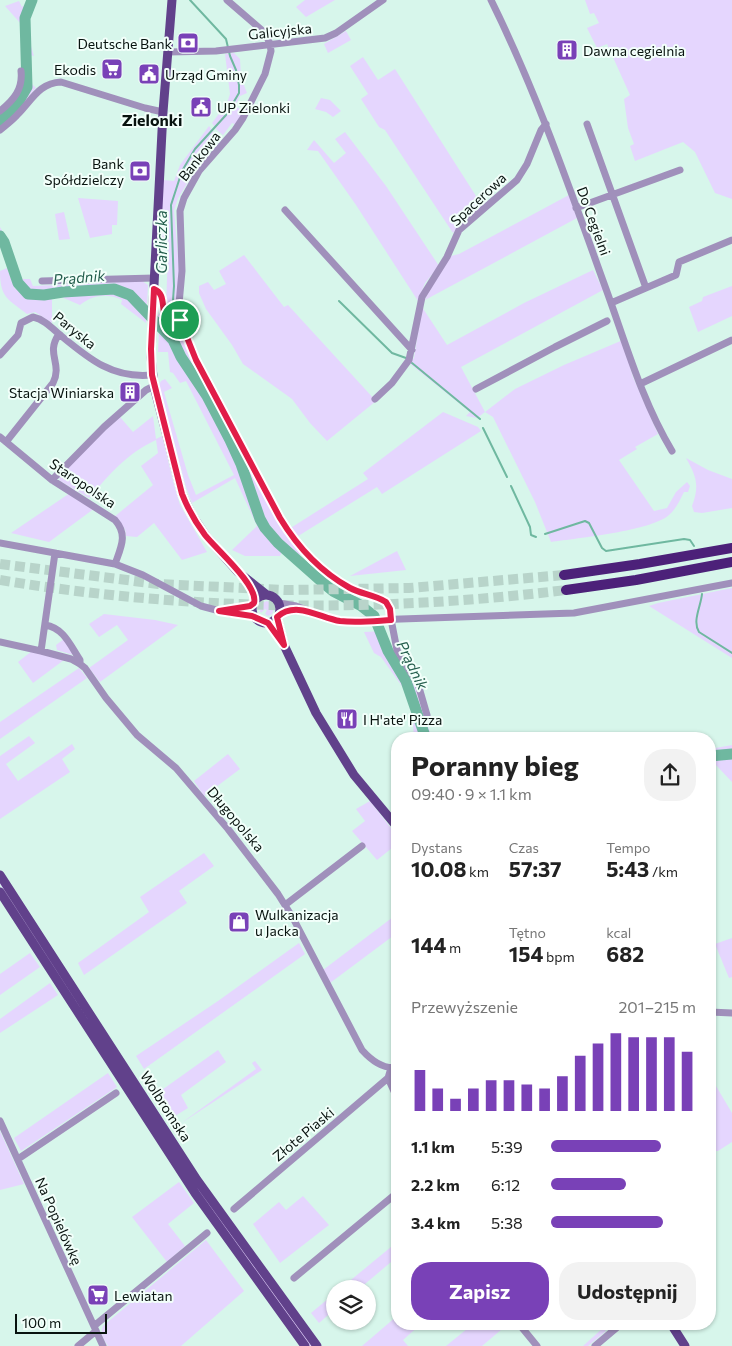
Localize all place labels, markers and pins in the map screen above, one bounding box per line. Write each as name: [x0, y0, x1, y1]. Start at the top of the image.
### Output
bank icon: Deutsche Bank: [176, 31, 200, 55]
place label: Deutsche Bank: [77, 35, 172, 52]
building icon: Dawna cegielnia: [555, 38, 579, 62]
place label: Dawna cegielnia: [583, 42, 685, 59]
supermarket icon: Ekodis: [100, 57, 124, 81]
place label: Ekodis: [54, 61, 96, 78]
public building icon: Urząd Gminy: [137, 62, 161, 86]
place label: Urząd Gminy: [165, 66, 247, 83]
public building icon: UP Zielonki: [189, 95, 213, 119]
place label: UP Zielonki: [217, 99, 290, 116]
place label: Bank Spółdzielczy: [44, 155, 124, 188]
bank icon: Bank Spółdzielczy: [128, 159, 152, 183]
pin: [159, 299, 201, 341]
building icon: Stacja Winiarska: [118, 380, 142, 404]
place label: Stacja Winiarska: [9, 384, 114, 401]
restaurant icon: I H'ate' Pizza: [335, 707, 359, 731]
place label: I H'ate' Pizza: [363, 711, 442, 728]
place label: Wulkanizacja u Jacka: [255, 906, 339, 939]
shop icon: Wulkanizacja u Jacka: [227, 910, 251, 934]
supermarket icon: Lewiatan: [86, 1283, 110, 1307]
place label: Lewiatan: [114, 1287, 172, 1304]

